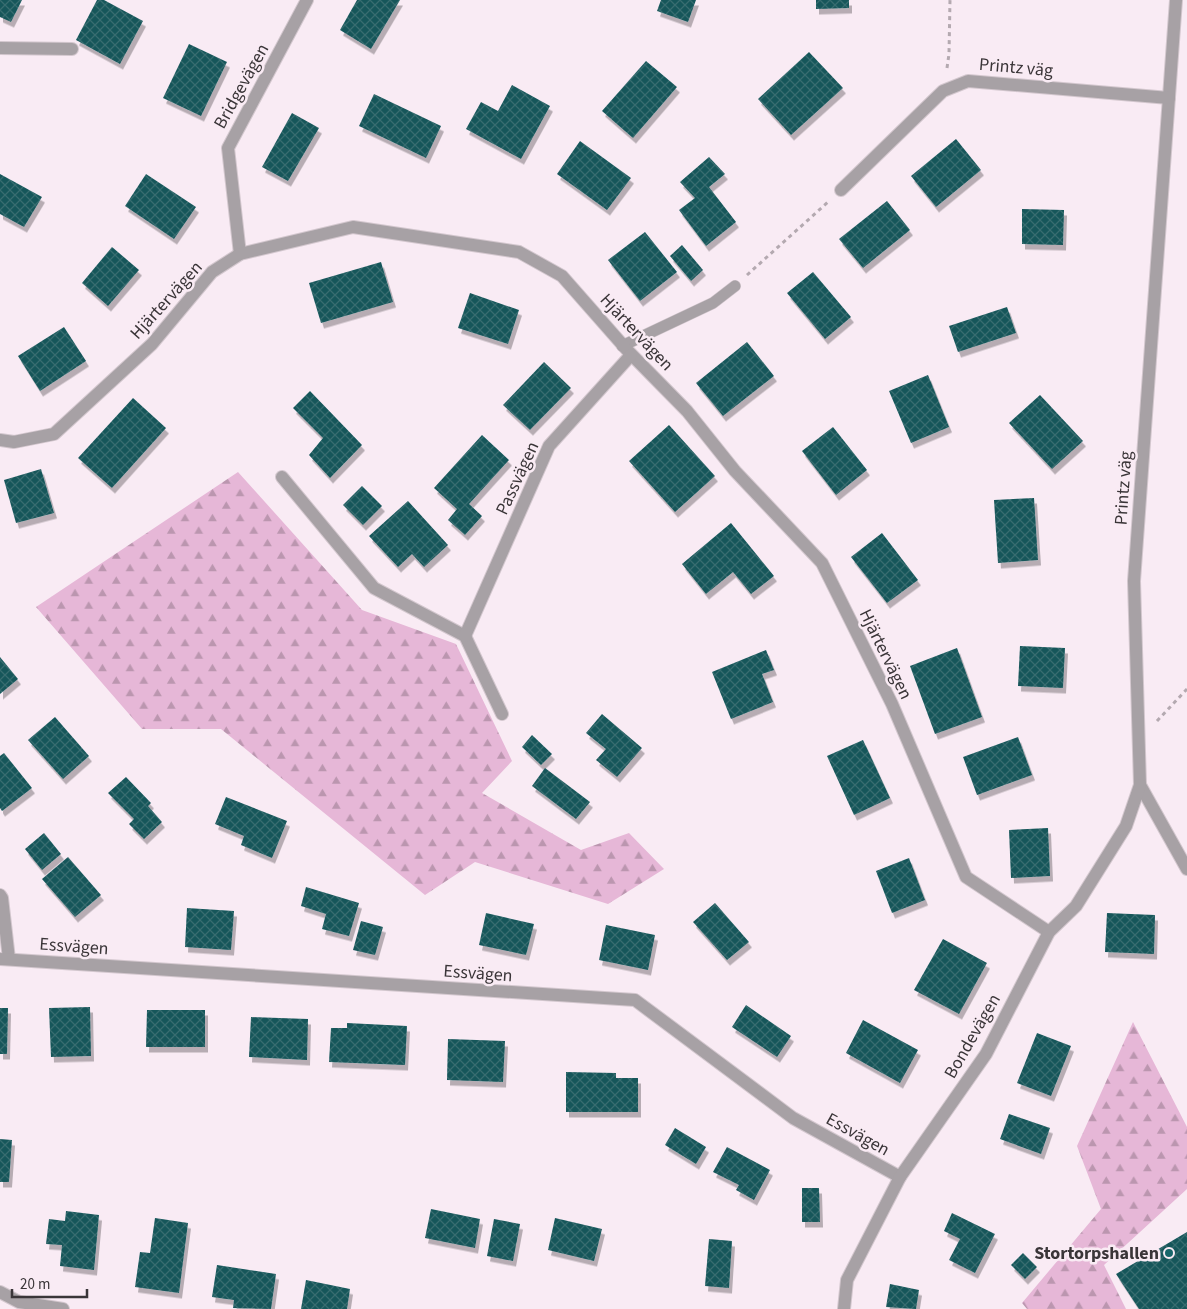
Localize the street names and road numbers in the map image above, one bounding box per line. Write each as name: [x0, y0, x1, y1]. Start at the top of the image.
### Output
street label: Bridgevägen: [208, 39, 275, 133]
street label: Printz väg: [978, 52, 1054, 83]
street label: Hjärtervägen: [124, 256, 208, 345]
street label: Hjärtervägen: [594, 288, 679, 377]
street label: Passvägen: [490, 437, 545, 519]
street label: Printz väg: [1108, 450, 1139, 526]
street label: Hjärtervägen: [853, 605, 918, 704]
street label: Essvägen: [39, 932, 109, 961]
street label: Essvägen: [443, 959, 513, 988]
street label: Bondevägen: [938, 989, 1007, 1083]
street label: Essvägen: [821, 1107, 894, 1162]

